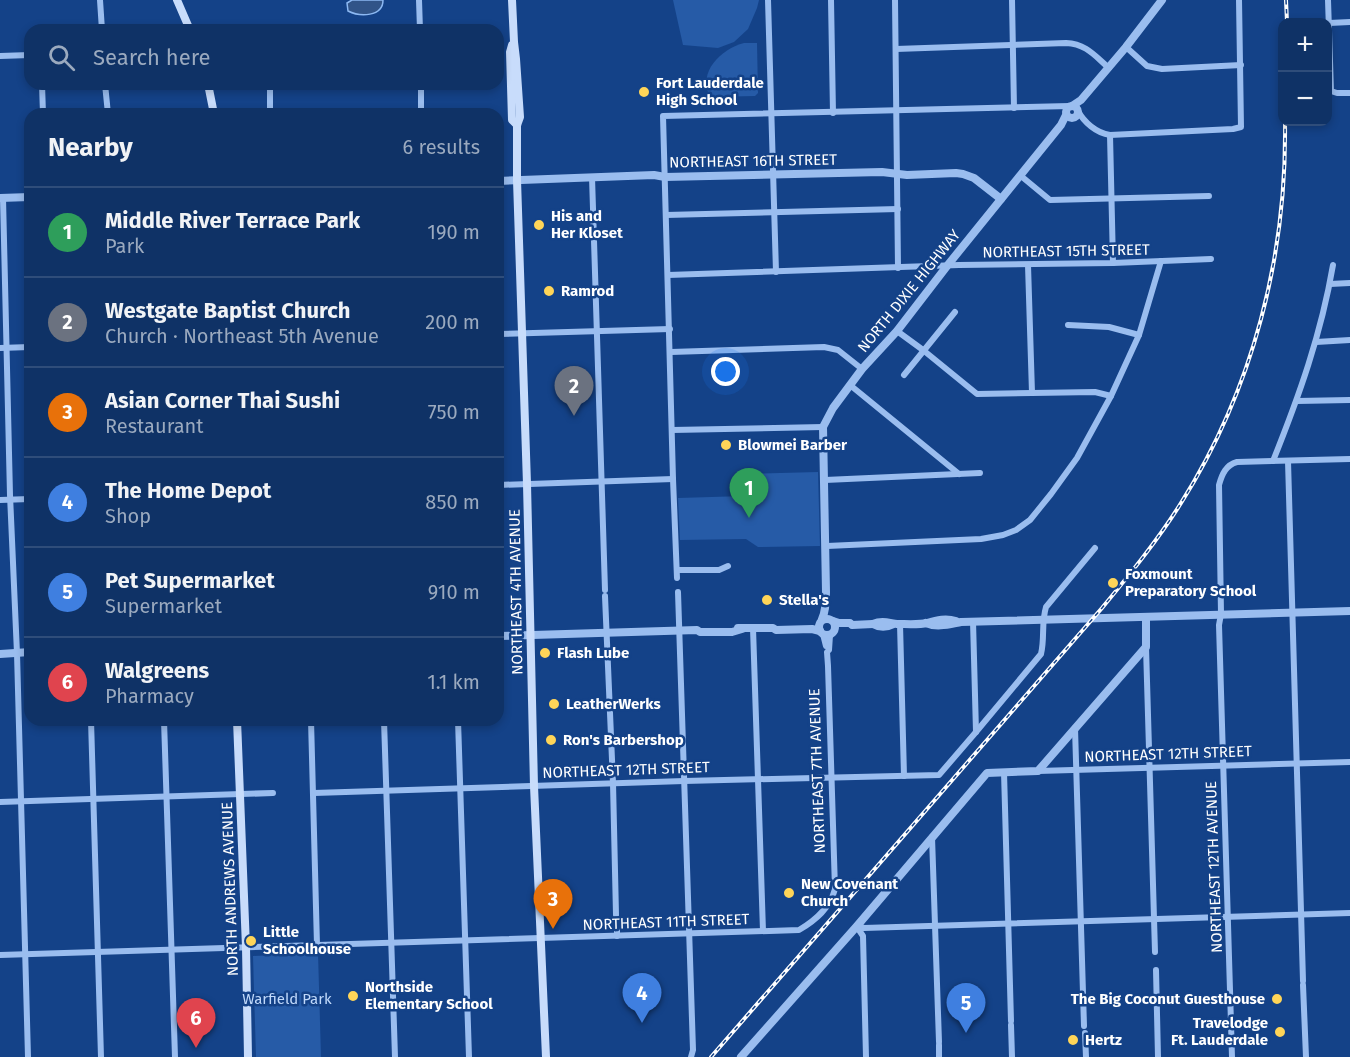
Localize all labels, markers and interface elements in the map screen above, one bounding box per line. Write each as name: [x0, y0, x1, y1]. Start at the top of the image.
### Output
map controls: [1278, 18, 1332, 126]
button: +: [1278, 18, 1332, 72]
search box: [24, 24, 504, 90]
icon: search: [45, 41, 78, 74]
text: Search here: [93, 44, 211, 71]
button: −: [1278, 72, 1332, 126]
place label: Fort Lauderdale High School: [656, 74, 764, 109]
marker: Fort Lauderdale High School: [637, 85, 651, 99]
text: Nearby: [48, 132, 133, 163]
text: 6 results: [403, 135, 480, 159]
street label: NORTHEAST 16TH STREET: [669, 151, 837, 171]
text: Middle River Terrace Park: [105, 207, 360, 234]
place label: His and Her Kloset: [551, 207, 623, 242]
marker: His and Her Kloset: [532, 218, 546, 232]
text: 1: [63, 220, 72, 244]
text: 190 m: [427, 220, 480, 244]
street label: NORTH DIXIE HIGHWAY: [854, 225, 965, 356]
text: Park: [105, 234, 144, 258]
street label: NORTHEAST 15TH STREET: [982, 241, 1150, 261]
place label: Ramrod: [561, 282, 614, 300]
marker: Ramrod: [542, 284, 556, 298]
text: Westgate Baptist Church: [105, 297, 350, 324]
text: 2: [62, 310, 73, 334]
text: 200 m: [425, 310, 480, 334]
text: Church · Northeast 5th Avenue: [105, 324, 379, 348]
your location: [711, 357, 740, 386]
pin: 2: [554, 366, 594, 416]
text: Asian Corner Thai Sushi: [105, 387, 340, 414]
text: 3: [62, 400, 73, 424]
text: 750 m: [428, 400, 480, 424]
text: Restaurant: [105, 414, 203, 438]
place label: Blowmei Barber: [738, 436, 848, 454]
marker: Blowmei Barber: [719, 438, 733, 452]
pin: 1: [730, 468, 768, 518]
text: The Home Depot: [105, 477, 271, 504]
text: 4: [62, 490, 73, 514]
text: 850 m: [425, 490, 480, 514]
text: Shop: [105, 504, 151, 528]
street label: NORTHEAST 4TH AVENUE: [506, 509, 526, 675]
place label: Foxmount Preparatory School: [1125, 565, 1257, 600]
text: Pet Supermarket: [105, 567, 275, 594]
marker: Foxmount Preparatory School: [1106, 576, 1120, 590]
text: 5: [62, 580, 73, 604]
text: 910 m: [428, 580, 480, 604]
place label: Stella's: [779, 591, 829, 609]
marker: Stella's: [760, 593, 774, 607]
text: Supermarket: [105, 594, 222, 618]
place label: Flash Lube: [557, 644, 629, 662]
marker: Flash Lube: [538, 646, 552, 660]
text: Walgreens: [105, 657, 209, 684]
text: 6: [62, 670, 73, 694]
text: 1.1 km: [427, 670, 480, 694]
text: Pharmacy: [105, 684, 194, 708]
street label: NORTHEAST 7TH AVENUE: [805, 688, 829, 854]
place label: LeatherWerks: [566, 695, 661, 713]
marker: LeatherWerks: [547, 697, 561, 711]
place label: Ron's Barbershop: [563, 731, 684, 749]
marker: Ron's Barbershop: [544, 733, 558, 747]
street label: NORTHEAST 12TH STREET: [1084, 742, 1252, 766]
street label: NORTHEAST 12TH STREET: [542, 758, 710, 782]
street label: NORTHEAST 12TH AVENUE: [1202, 781, 1226, 953]
street label: NORTH ANDREWS AVENUE: [218, 802, 242, 976]
place label: New Covenant Church: [801, 875, 898, 910]
pin: 3: [534, 880, 572, 929]
marker: New Covenant Church: [782, 886, 796, 900]
street label: NORTHEAST 11TH STREET: [582, 910, 750, 934]
place label: Little Schoolhouse: [263, 923, 351, 958]
marker: Little Schoolhouse: [244, 934, 258, 948]
pin: 4: [622, 974, 662, 1023]
place label: Northside Elementary School: [365, 978, 493, 1013]
pin: 5: [946, 984, 986, 1033]
marker: Northside Elementary School: [346, 989, 360, 1003]
park label: Warfield Park: [242, 990, 332, 1008]
place label: The Big Coconut Guesthouse: [1071, 990, 1265, 1008]
marker: The Big Coconut Guesthouse: [1270, 992, 1284, 1006]
pin: 6: [176, 998, 216, 1048]
place label: Travelodge Ft. Lauderdale: [1171, 1014, 1268, 1049]
marker: Travelodge Ft. Lauderdale: [1273, 1025, 1287, 1039]
place label: Hertz: [1085, 1031, 1122, 1049]
marker: Hertz: [1066, 1033, 1080, 1047]

